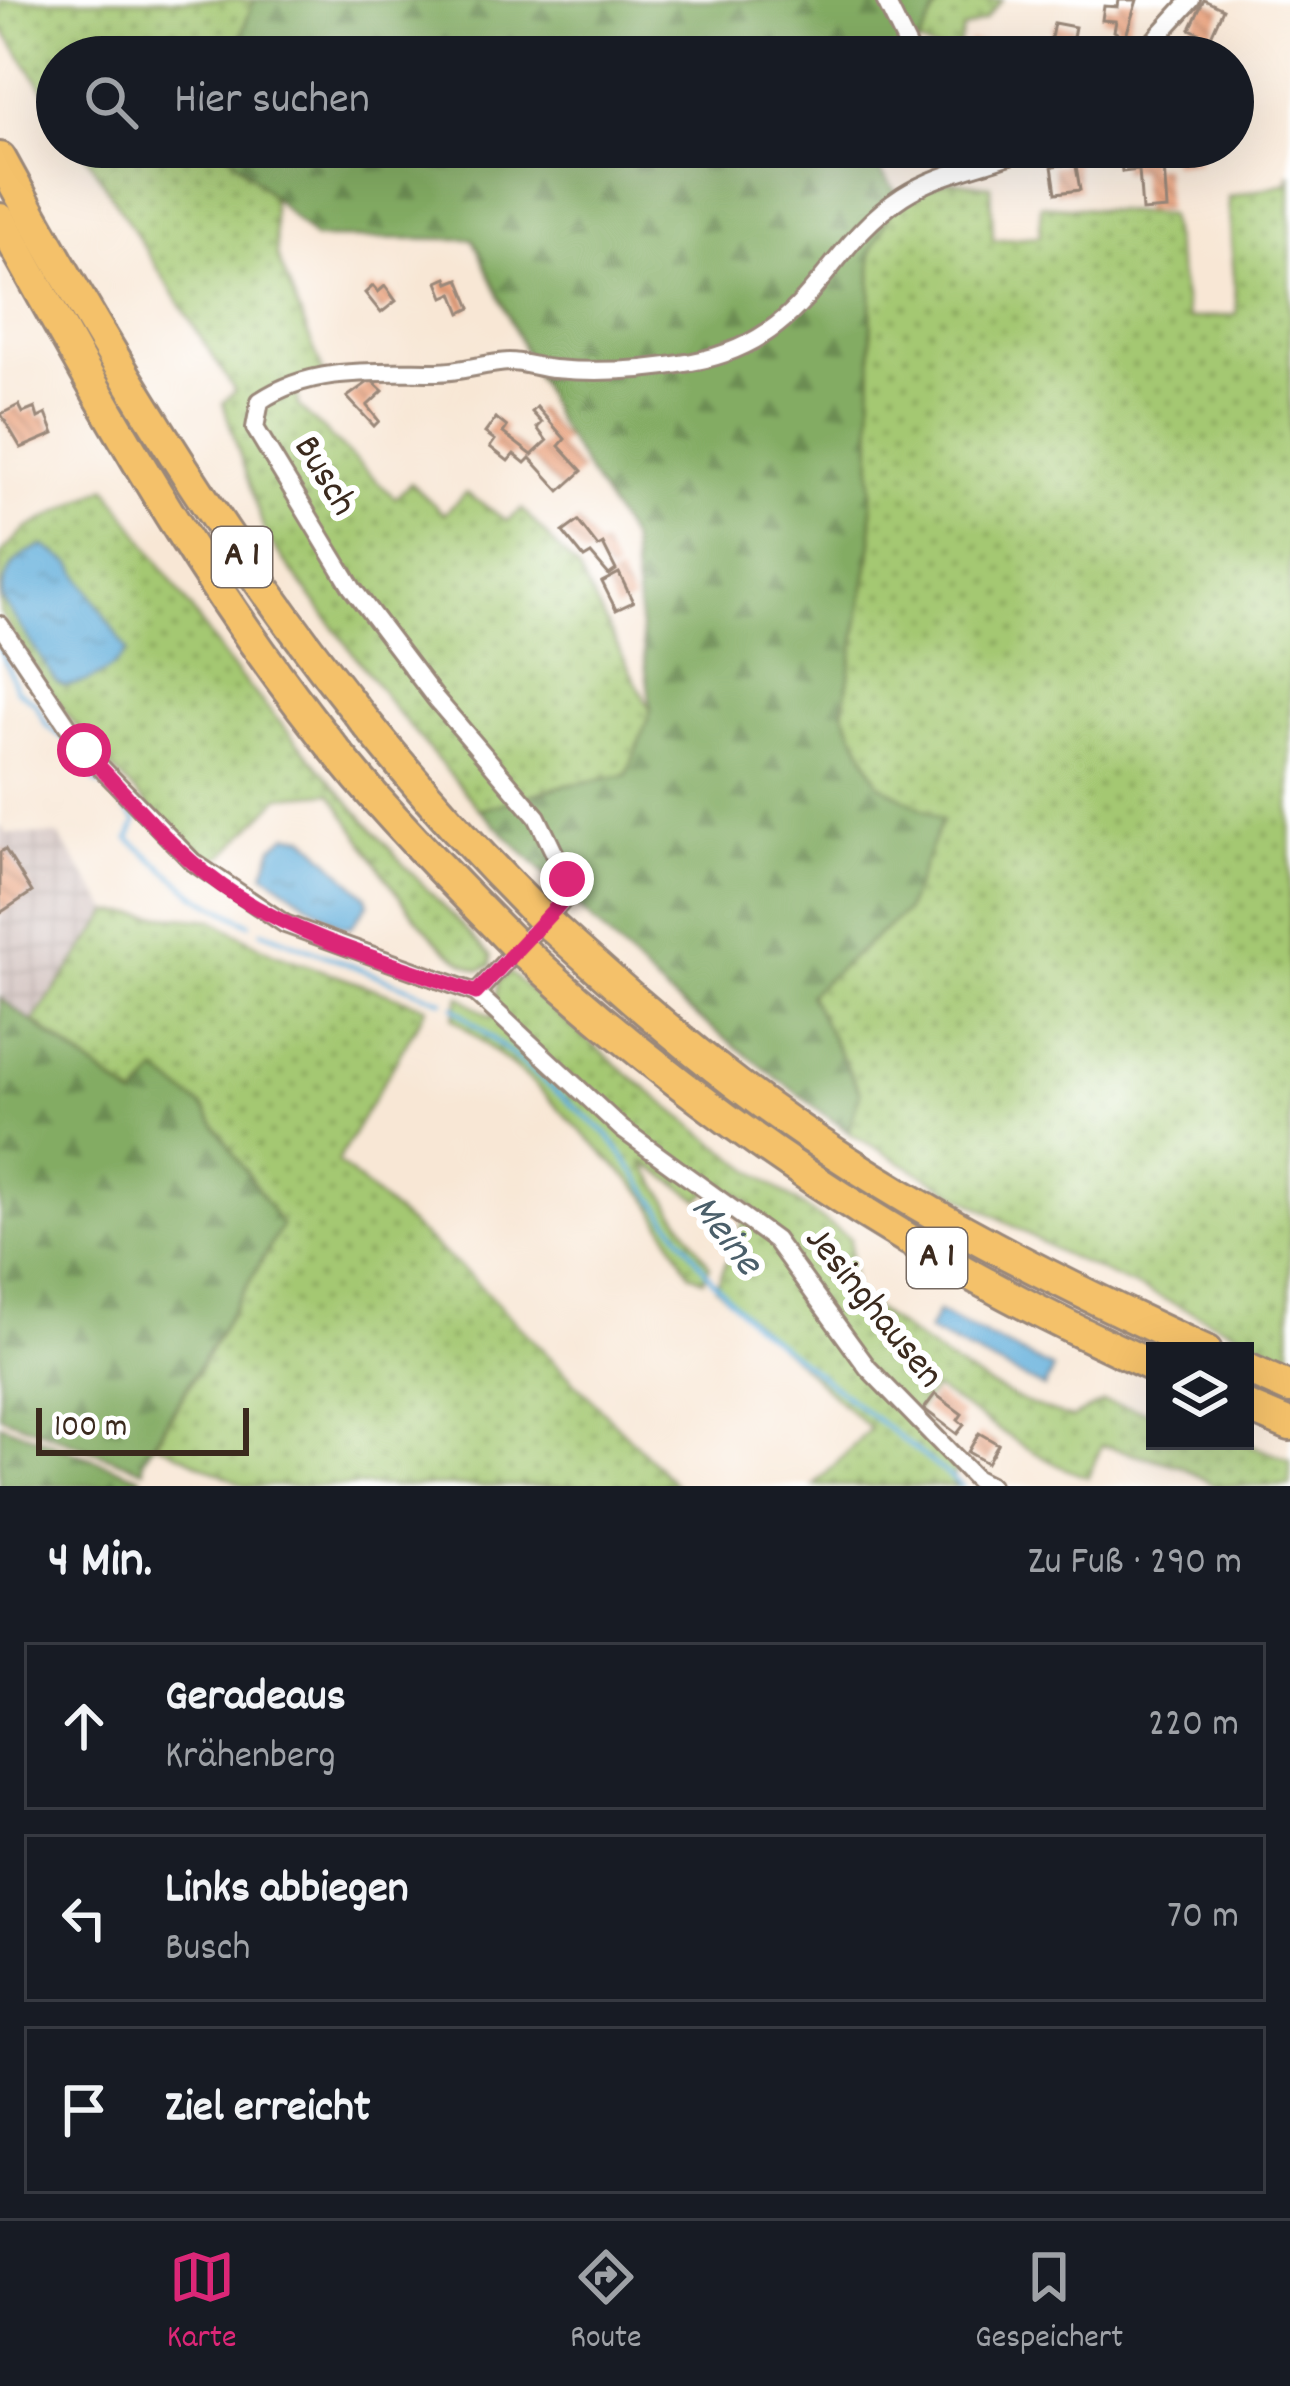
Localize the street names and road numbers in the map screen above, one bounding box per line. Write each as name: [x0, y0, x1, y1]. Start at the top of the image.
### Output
street label: Busch: [277, 426, 369, 528]
road number: A 1: [212, 527, 272, 587]
street label: Jesinghausen: [789, 1216, 955, 1402]
road number: A 1: [907, 1228, 967, 1288]

